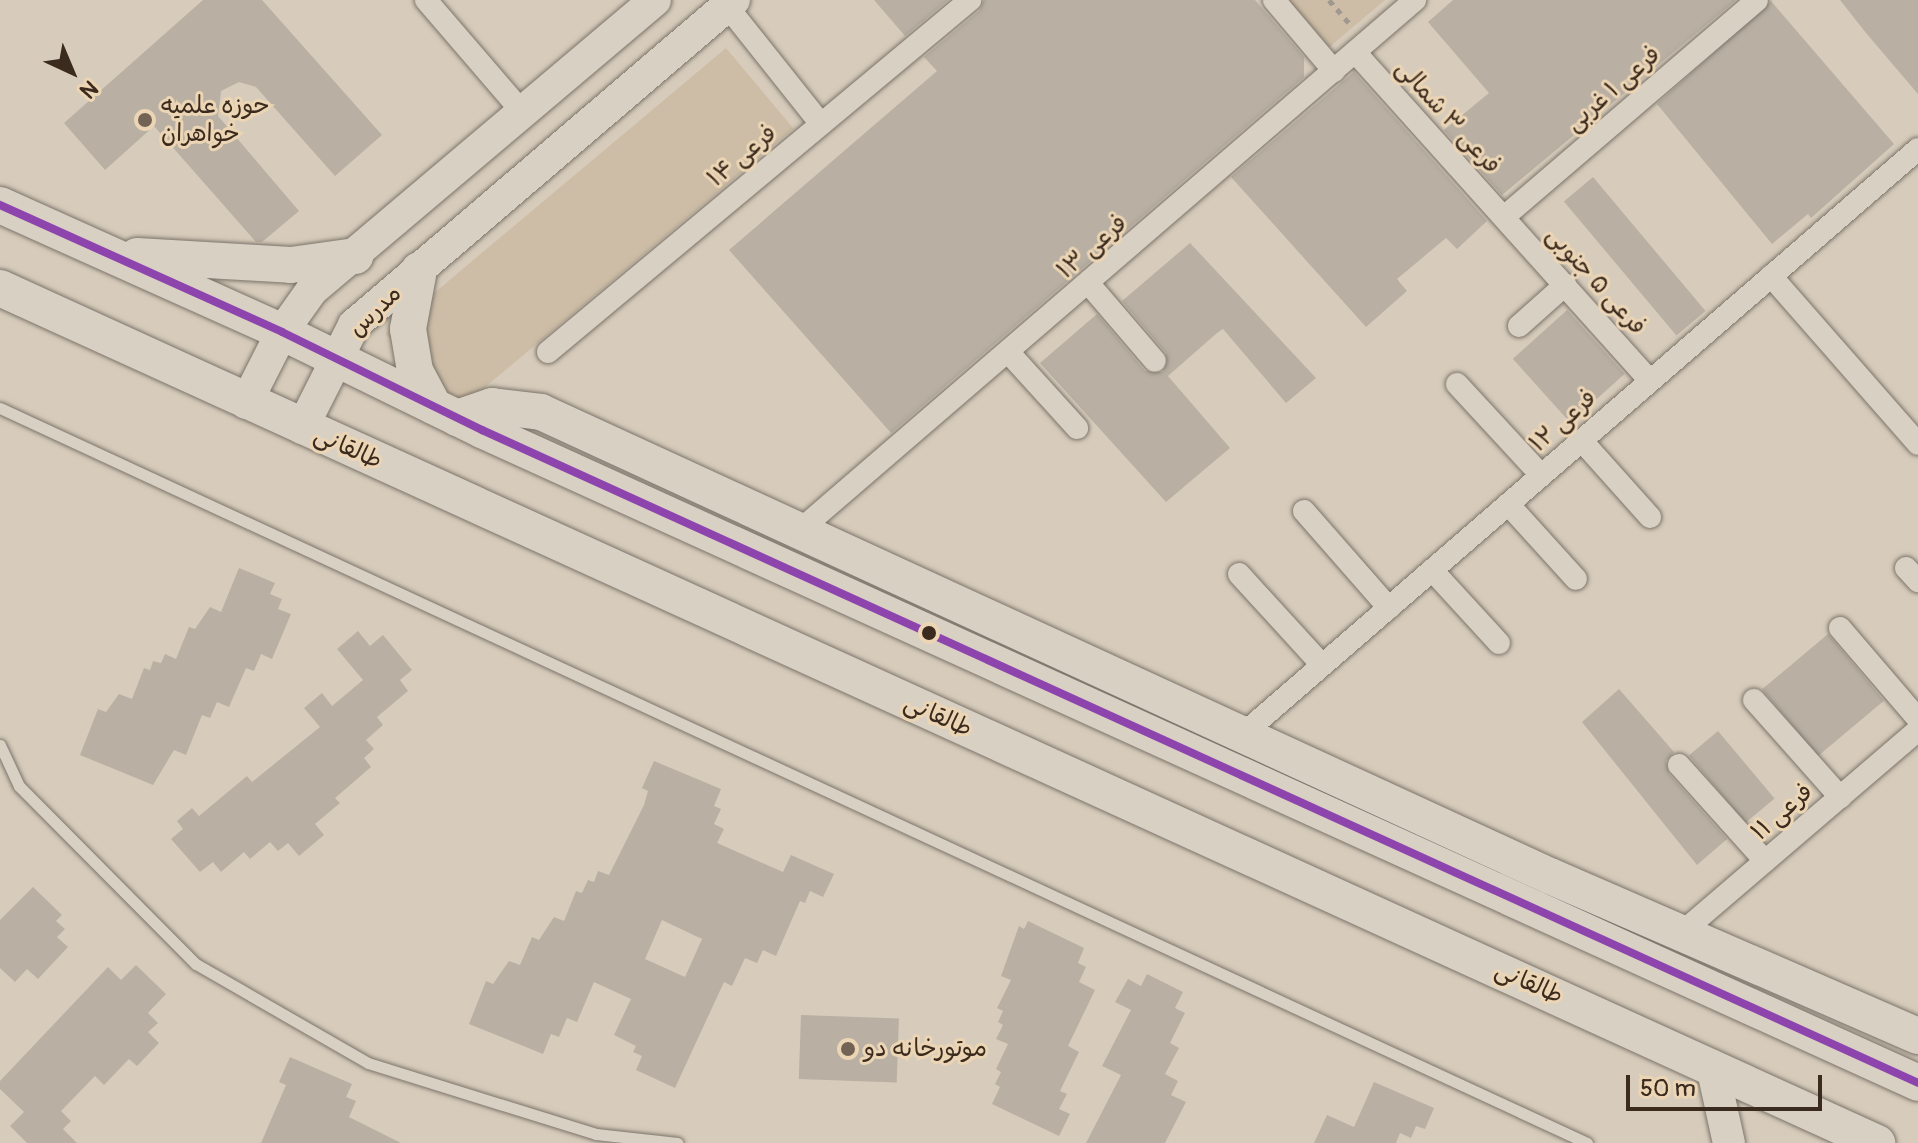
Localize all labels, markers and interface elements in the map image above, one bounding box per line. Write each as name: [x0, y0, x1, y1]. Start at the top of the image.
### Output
north arrow: [32, 32, 112, 112]
street label: فرعی ۱ غربی: [1560, 40, 1666, 138]
street label: فرعی ۳ شمالی: [1389, 54, 1507, 180]
text: N: [74, 74, 104, 105]
place label: حوزه علمیه خواهران: [161, 92, 270, 148]
marker: حوزه علمیه خواهران: [136, 111, 154, 129]
street label: فرعی ۱۴: [702, 119, 782, 193]
street label: فرعی ۱۳: [1051, 209, 1133, 285]
street label: فرعی ۵ جنوبی: [1540, 221, 1652, 341]
street label: مدرس: [343, 279, 407, 343]
street label: فرعی ۱۲: [1524, 384, 1602, 458]
street label: طالقانی: [310, 420, 386, 476]
unlabelled marker: [921, 625, 937, 641]
street label: طالقانی: [900, 688, 976, 744]
street label: فرعی ۱۱: [1745, 777, 1819, 847]
street label: طالقانی: [1491, 955, 1567, 1011]
place label: موتورخانه دو: [864, 1035, 987, 1063]
marker: موتورخانه دو: [839, 1040, 857, 1058]
scale bar: [1630, 1059, 1826, 1109]
text: 50 m: [1640, 1074, 1696, 1103]

